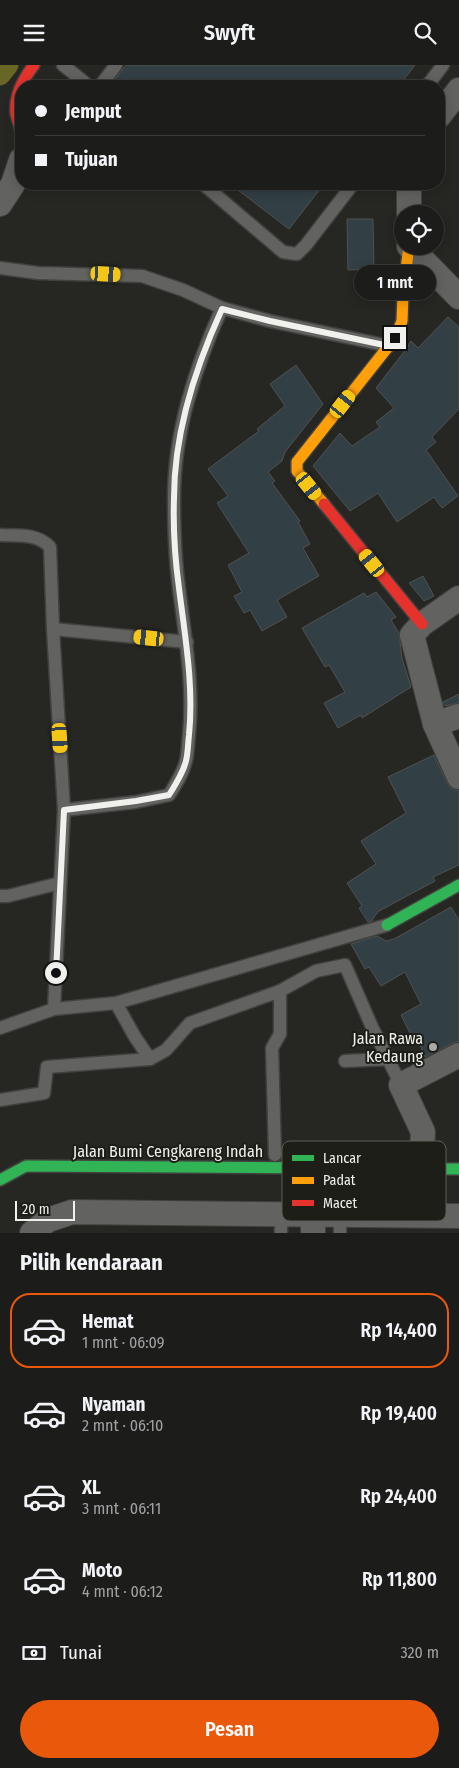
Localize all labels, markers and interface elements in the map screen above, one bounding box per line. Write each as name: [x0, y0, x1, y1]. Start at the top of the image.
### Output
icon: menu: [20, 19, 48, 47]
text: Swyft: [204, 19, 255, 46]
icon: search: [411, 19, 439, 47]
text: Jemput: [65, 100, 122, 123]
text: Tujuan: [65, 148, 118, 171]
map controls: [394, 205, 444, 255]
button: locate: [394, 205, 444, 255]
callout: 1 mnt: [354, 265, 436, 301]
car: [90, 266, 121, 282]
text: 1 mnt: [377, 273, 413, 292]
route end: [384, 327, 406, 349]
car: [327, 388, 358, 420]
car: [293, 470, 324, 502]
car: [356, 547, 387, 579]
car: [133, 629, 164, 647]
car: [51, 723, 68, 753]
route start: [45, 962, 67, 984]
place label: Jalan Rawa Kedaung: [352, 1029, 423, 1066]
marker: Jalan Rawa Kedaung: [427, 1041, 439, 1053]
legend: [282, 1141, 446, 1221]
street label: Jalan Bumi Cengkareng Indah: [73, 1142, 263, 1161]
text: Lancar: [323, 1150, 361, 1167]
text: Padat: [323, 1172, 356, 1189]
text: Macet: [323, 1195, 357, 1212]
scale bar: [15, 1198, 75, 1221]
text: 20 m: [22, 1201, 50, 1218]
text: Pilih kendaraan: [20, 1249, 163, 1276]
icon: car: [22, 1308, 67, 1353]
text: Hemat: [82, 1310, 134, 1333]
text: Rp 14,400: [361, 1319, 437, 1342]
text: 1 mnt · 06:09: [82, 1333, 165, 1352]
icon: car: [22, 1391, 67, 1436]
text: Nyaman: [82, 1393, 145, 1416]
text: Rp 19,400: [361, 1402, 437, 1425]
text: 2 mnt · 06:10: [82, 1416, 163, 1435]
icon: car: [22, 1474, 67, 1519]
text: XL: [82, 1476, 101, 1499]
text: Rp 24,400: [360, 1485, 437, 1508]
text: 3 mnt · 06:11: [82, 1499, 161, 1518]
icon: car: [22, 1557, 67, 1602]
text: Moto: [82, 1559, 122, 1582]
text: Rp 11,800: [362, 1568, 437, 1591]
text: 4 mnt · 06:12: [82, 1582, 163, 1601]
icon: cash: [20, 1639, 48, 1667]
text: Tunai: [60, 1641, 102, 1664]
text: 320 m: [400, 1643, 439, 1662]
button: Pesan: [20, 1700, 439, 1758]

